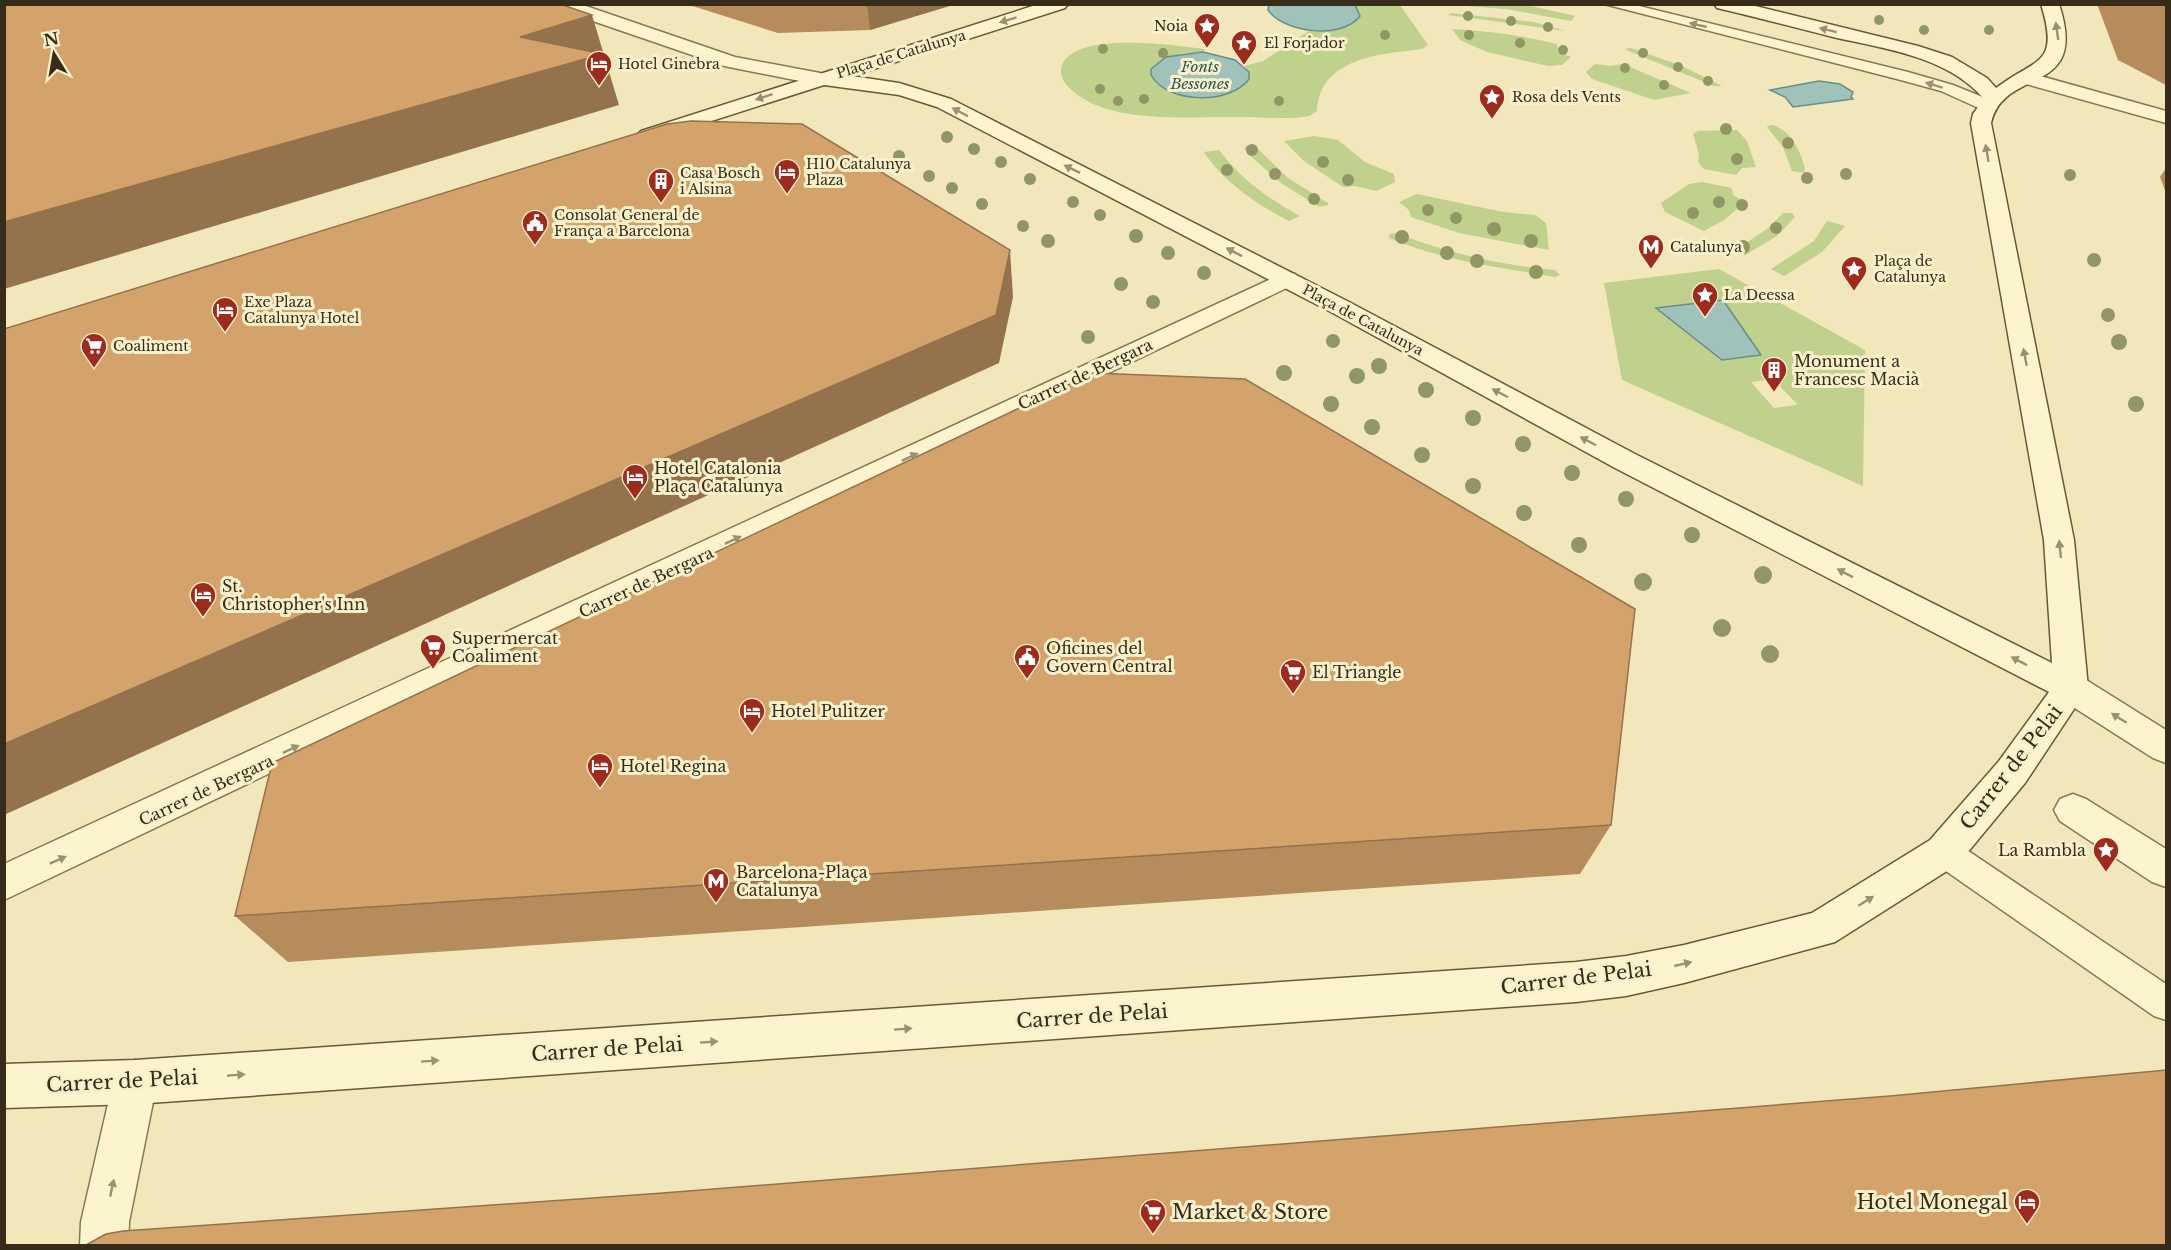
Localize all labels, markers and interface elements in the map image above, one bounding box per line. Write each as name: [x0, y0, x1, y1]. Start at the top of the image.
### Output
place icon: Noia: [1192, 11, 1222, 49]
one-way arrow: [999, 16, 1017, 26]
place label: Noia: [1154, 17, 1188, 35]
one-way arrow: [1689, 20, 1707, 30]
one-way arrow: [2052, 22, 2061, 41]
north arrow: [24, 24, 84, 84]
one-way arrow: [1819, 24, 1837, 34]
street label: Plaça de Catalunya: [834, 26, 968, 82]
text: N: [42, 28, 60, 51]
place icon: El Forjador: [1229, 28, 1259, 66]
place label: El Forjador: [1264, 34, 1345, 52]
hotel icon: Hotel Ginebra: [584, 49, 614, 87]
place label: Hotel Ginebra: [618, 55, 720, 73]
water label: Fonts Bessones: [1169, 57, 1230, 93]
one-way arrow: [1925, 80, 1943, 89]
place icon: Rosa dels Vents: [1477, 82, 1507, 120]
place label: Rosa dels Vents: [1512, 88, 1621, 106]
one-way arrow: [755, 93, 773, 103]
one-way arrow: [951, 107, 968, 117]
one-way arrow: [1982, 143, 1991, 162]
place label: H10 Catalunya Plaza: [806, 155, 911, 189]
hotel icon: H10 Catalunya Plaza: [772, 157, 802, 195]
place label: Casa Bosch i Alsina: [680, 164, 761, 198]
one-way arrow: [1064, 164, 1081, 174]
building icon: Casa Bosch i Alsina: [646, 166, 676, 204]
place label: Consolat General de França a Barcelona: [554, 206, 700, 240]
public building icon: Consolat General de França a Barcelona: [520, 208, 550, 246]
metro station icon: Catalunya: [1636, 232, 1666, 270]
place label: Catalunya: [1670, 238, 1742, 256]
one-way arrow: [1225, 247, 1242, 257]
place label: Plaça de Catalunya: [1874, 252, 1946, 286]
place icon: Plaça de Catalunya: [1839, 254, 1869, 292]
street label: Plaça de Catalunya: [1299, 280, 1427, 360]
place icon: La Deessa: [1690, 280, 1720, 318]
place label: La Deessa: [1724, 286, 1795, 304]
place label: Exe Plaza Catalunya Hotel: [244, 293, 360, 327]
hotel icon: Exe Plaza Catalunya Hotel: [210, 295, 240, 333]
supermarket icon: Coaliment: [79, 331, 109, 369]
street label: Carrer de Bergara: [1014, 334, 1156, 414]
place label: Coaliment: [113, 337, 189, 355]
one-way arrow: [2020, 348, 2029, 367]
place label: Monument a Francesc Macià: [1794, 351, 1920, 389]
building icon: Monument a Francesc Macià: [1759, 355, 1789, 393]
one-way arrow: [1491, 388, 1508, 398]
one-way arrow: [1580, 436, 1597, 446]
one-way arrow: [901, 452, 918, 461]
place label: Hotel Catalonia Plaça Catalunya: [654, 458, 783, 496]
hotel icon: Hotel Catalonia Plaça Catalunya: [620, 462, 650, 500]
one-way arrow: [725, 536, 742, 545]
one-way arrow: [2055, 540, 2064, 559]
street label: Carrer de Bergara: [575, 542, 717, 622]
one-way arrow: [1836, 568, 1854, 578]
place label: St. Christopher's Inn: [222, 576, 365, 614]
hotel icon: St. Christopher's Inn: [188, 580, 218, 618]
place label: Supermercat Coaliment: [452, 628, 558, 666]
supermarket icon: Supermercat Coaliment: [418, 632, 448, 670]
place label: Oficines del Govern Central: [1046, 638, 1173, 676]
public building icon: Oficines del Govern Central: [1012, 642, 1042, 680]
one-way arrow: [2010, 656, 2027, 666]
supermarket icon: El Triangle: [1278, 657, 1308, 695]
place label: El Triangle: [1312, 662, 1402, 682]
hotel icon: Hotel Pulitzer: [737, 696, 767, 734]
street label: Carrer de Pelai: [1955, 700, 2067, 834]
place label: Hotel Pulitzer: [771, 701, 885, 721]
one-way arrow: [2111, 712, 2127, 723]
one-way arrow: [283, 745, 300, 754]
street label: Carrer de Bergara: [135, 750, 277, 830]
hotel icon: Hotel Regina: [585, 751, 615, 789]
place label: Hotel Regina: [620, 756, 727, 776]
place icon: La Rambla: [2091, 835, 2121, 873]
place label: La Rambla: [1998, 840, 2086, 860]
one-way arrow: [49, 854, 67, 864]
place label: Barcelona-Plaça Catalunya: [736, 862, 868, 900]
metro station icon: Barcelona-Plaça Catalunya: [701, 866, 731, 904]
one-way arrow: [1858, 895, 1874, 906]
street label: Carrer de Pelai: [1499, 957, 1653, 999]
one-way arrow: [1674, 958, 1692, 968]
street label: Carrer de Pelai: [1015, 999, 1169, 1033]
one-way arrow: [894, 1024, 913, 1034]
street label: Carrer de Pelai: [530, 1032, 684, 1066]
one-way arrow: [699, 1037, 718, 1047]
one-way arrow: [421, 1057, 440, 1066]
street label: Carrer de Pelai: [46, 1065, 199, 1097]
one-way arrow: [226, 1070, 245, 1079]
one-way arrow: [108, 1178, 117, 1197]
hotel icon: Hotel Monegal: [2012, 1187, 2042, 1225]
place label: Hotel Monegal: [1857, 1190, 2008, 1214]
supermarket icon: Market & Store: [1138, 1197, 1168, 1235]
place label: Market & Store: [1172, 1200, 1328, 1224]

